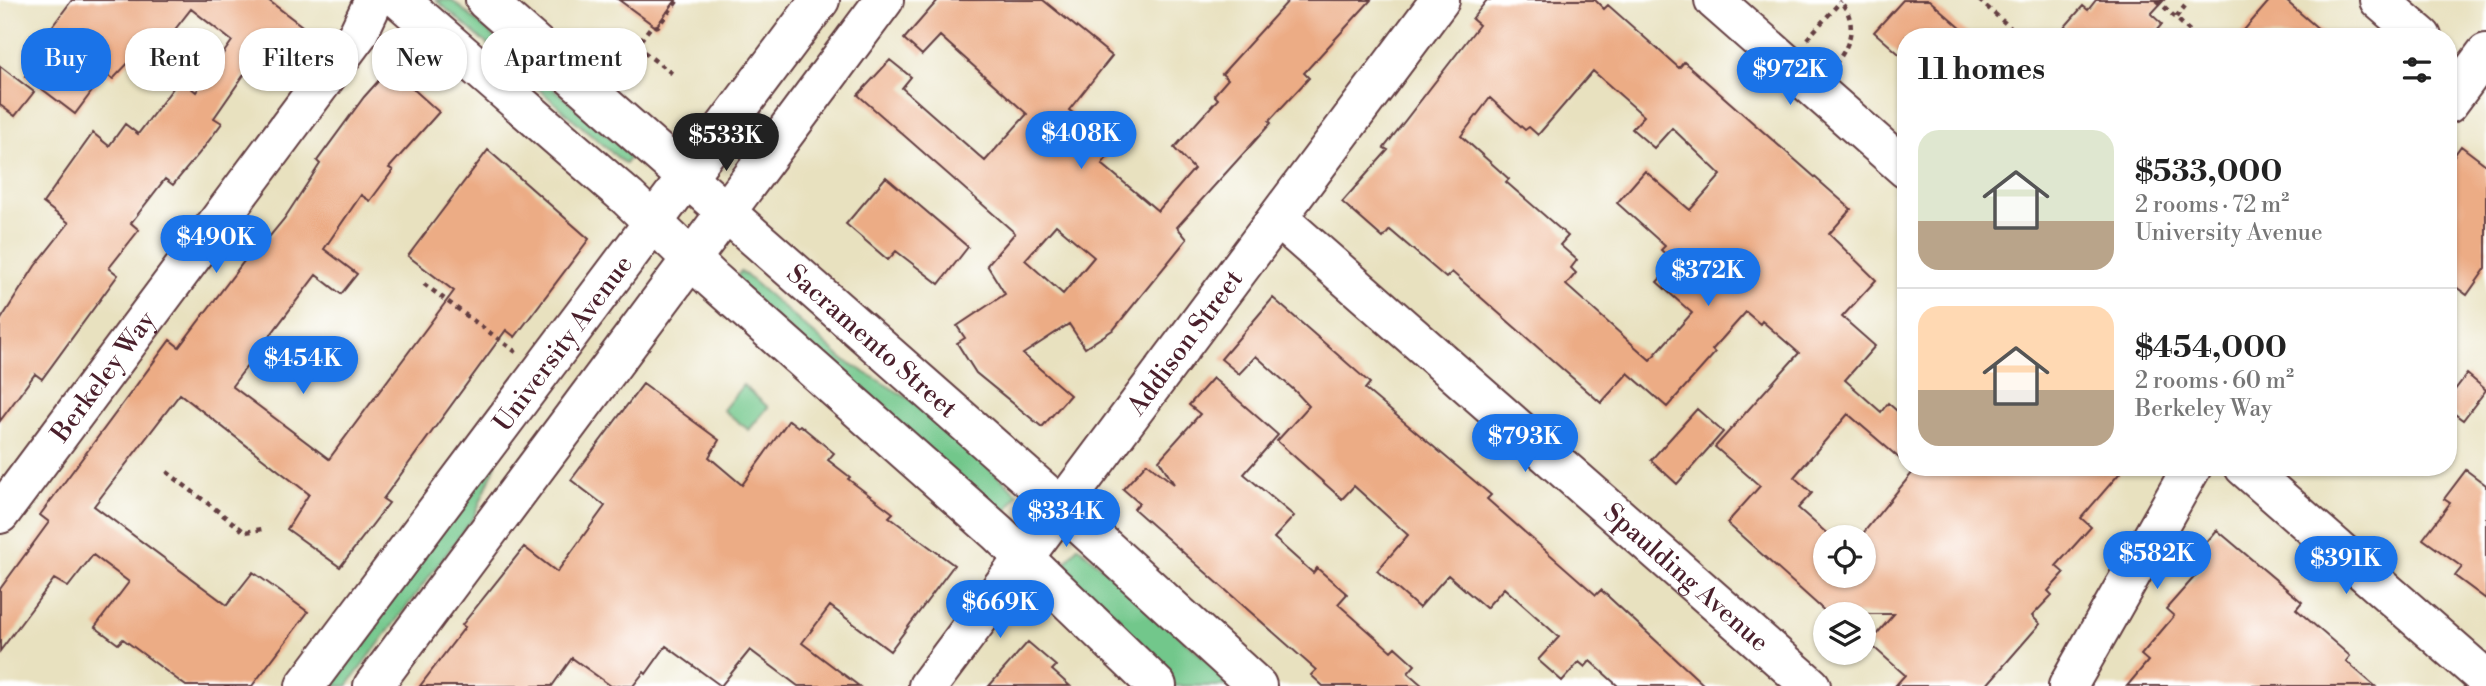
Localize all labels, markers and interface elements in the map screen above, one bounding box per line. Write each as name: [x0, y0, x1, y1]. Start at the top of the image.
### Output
chip: Buy: [21, 28, 111, 91]
chip: Rent: [125, 28, 225, 91]
chip: Filters: [239, 28, 358, 91]
chip: New: [372, 28, 467, 91]
chip: Apartment: [481, 28, 647, 91]
pin: $972K: [1741, 48, 1839, 107]
text: 11 homes: [1918, 51, 2045, 89]
icon: filters: [2398, 51, 2436, 89]
text: $972K: [1753, 56, 1827, 84]
pin: $408K: [1032, 111, 1130, 171]
pin: $533K: [677, 114, 775, 173]
text: $408K: [1041, 120, 1121, 148]
text: $533K: [689, 122, 763, 150]
text: $533,000: [2135, 153, 2282, 191]
icon: home: [1974, 158, 2058, 242]
text: 2 rooms · 72 m²: [2135, 191, 2289, 219]
pin: $490K: [167, 216, 265, 275]
text: University Avenue: [2135, 219, 2323, 247]
text: $490K: [177, 224, 255, 252]
pin: $372K: [1659, 248, 1757, 308]
street label: University Avenue: [487, 249, 640, 438]
text: $372K: [1671, 257, 1745, 285]
street label: Sacramento Street: [780, 258, 964, 425]
street label: Addison Street: [1120, 264, 1250, 423]
street label: Berkeley Way: [44, 305, 163, 449]
text: $454,000: [2135, 329, 2287, 367]
icon: home: [1974, 334, 2058, 418]
pin: $454K: [254, 336, 352, 396]
text: $454K: [264, 345, 342, 373]
text: 2 rooms · 60 m²: [2135, 367, 2294, 395]
text: Berkeley Way: [2135, 395, 2272, 423]
pin: $793K: [1476, 414, 1574, 474]
text: $793K: [1488, 423, 1562, 451]
pin: $334K: [1017, 490, 1115, 549]
street label: Spaulding Avenue: [1597, 497, 1775, 659]
text: $334K: [1028, 498, 1104, 526]
map controls: [1813, 525, 1876, 665]
button: locate: [1813, 525, 1876, 588]
pin: $582K: [2108, 532, 2206, 591]
pin: $391K: [2297, 536, 2395, 596]
text: $582K: [2119, 540, 2195, 568]
text: $391K: [2311, 545, 2381, 573]
pin: $669K: [951, 580, 1049, 640]
text: $669K: [962, 589, 1038, 617]
button: layers: [1813, 602, 1876, 665]

